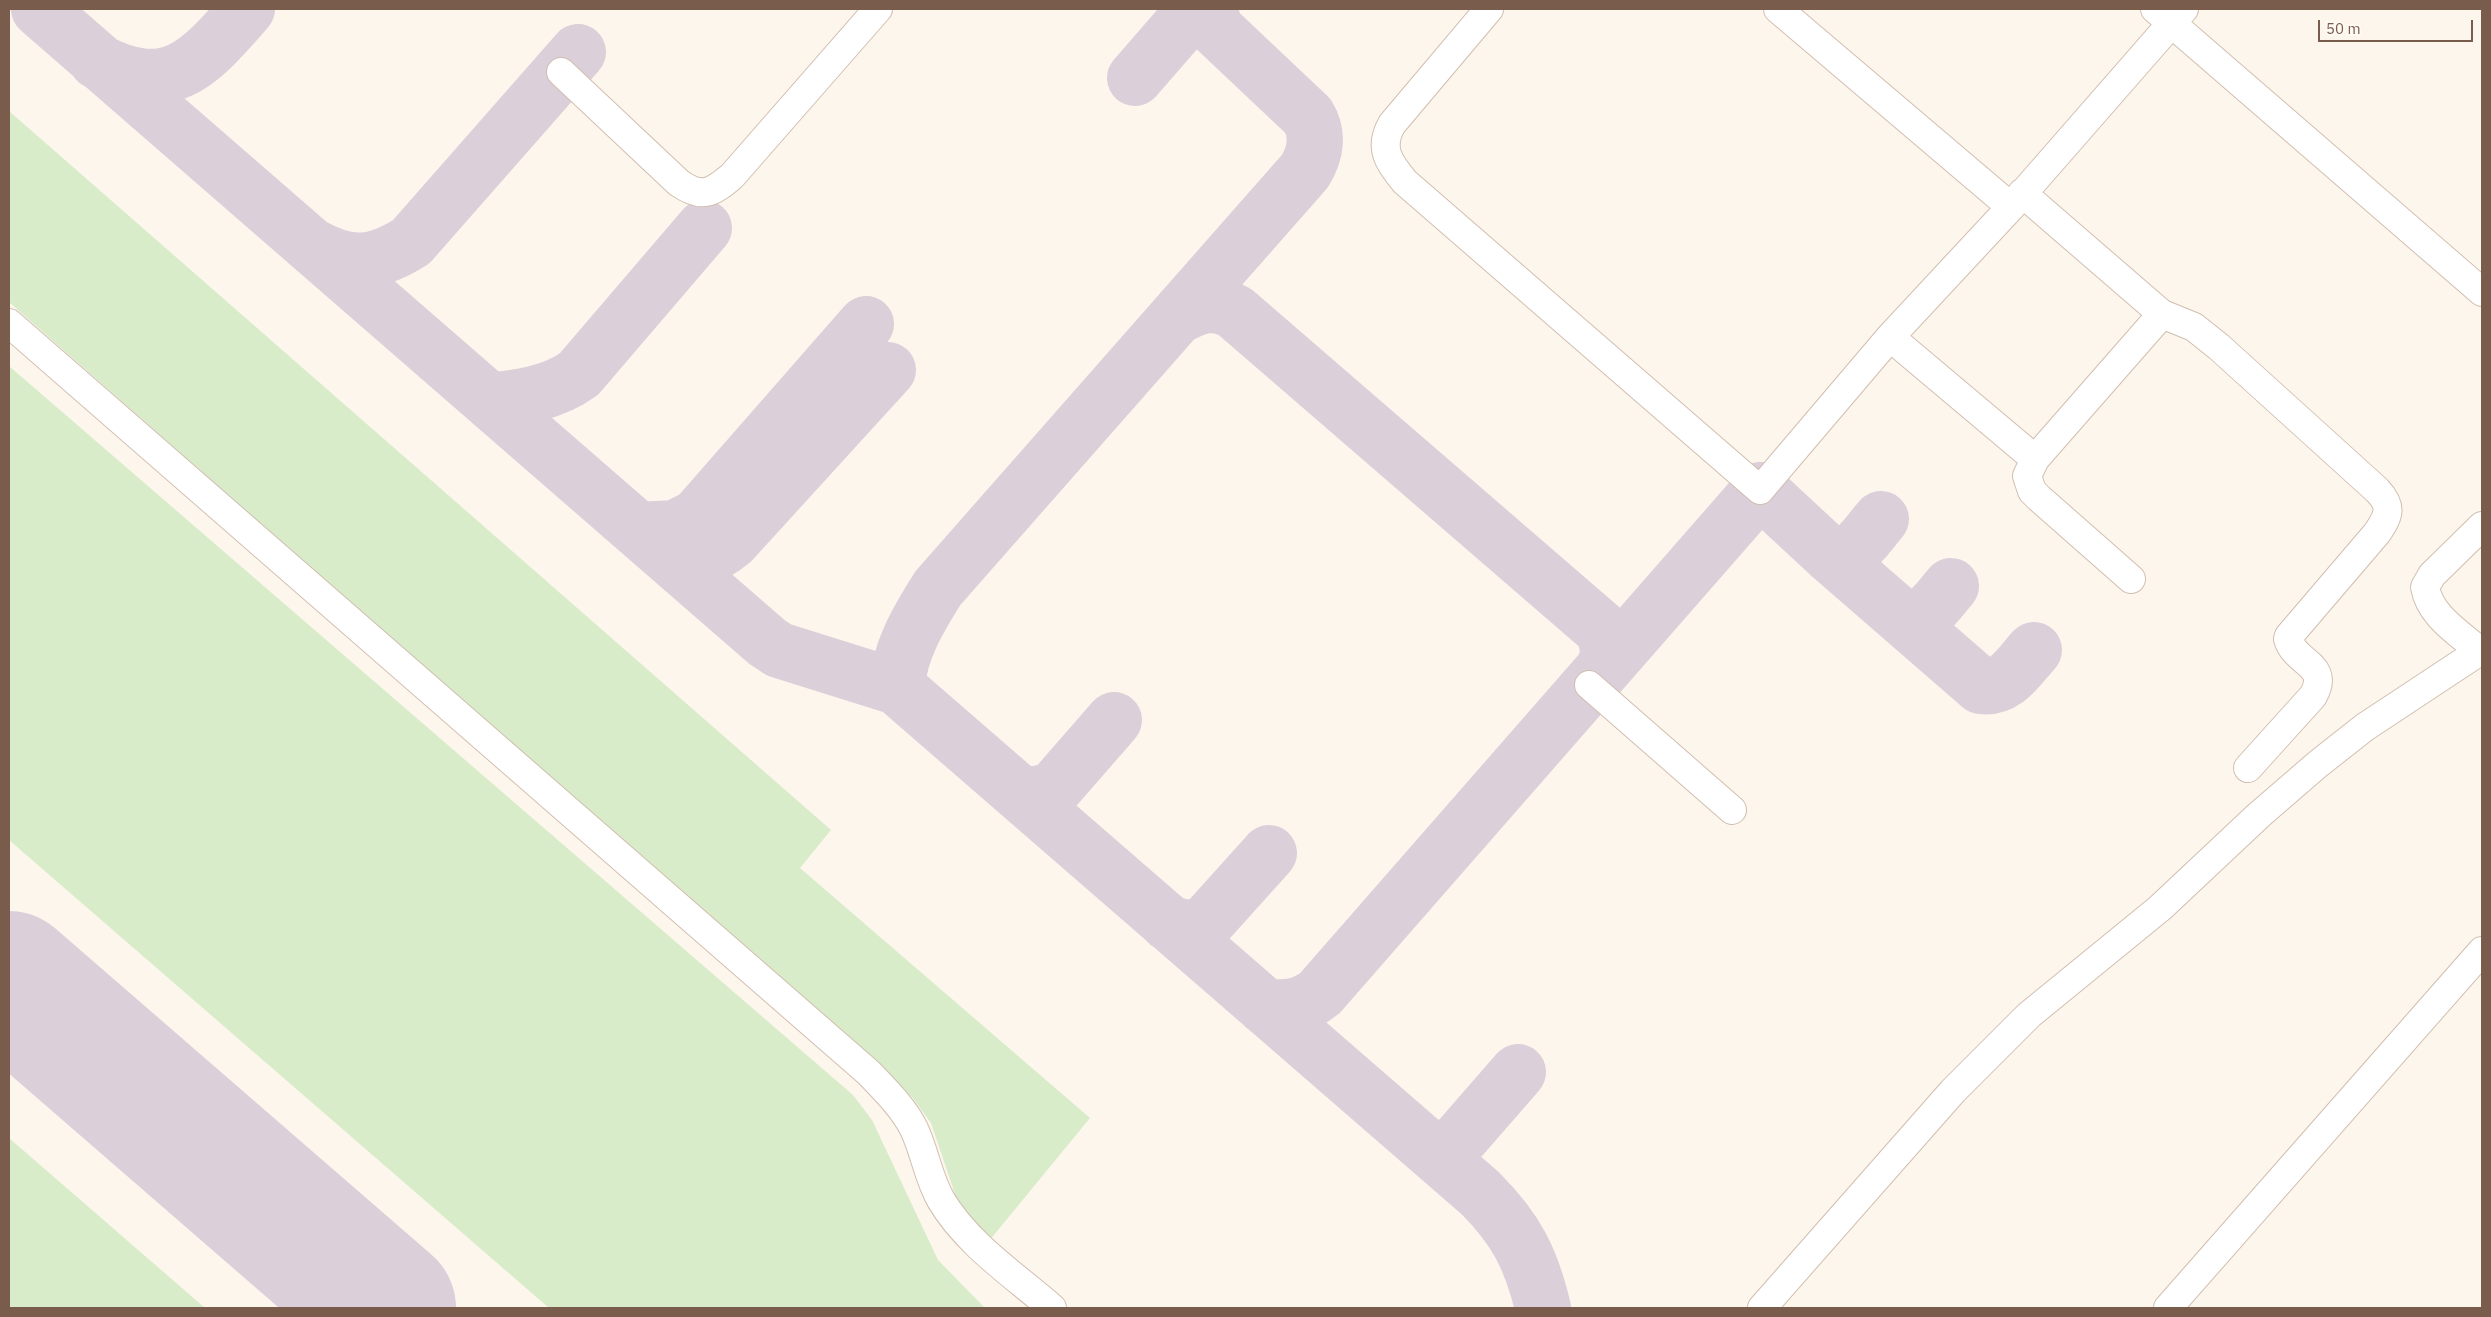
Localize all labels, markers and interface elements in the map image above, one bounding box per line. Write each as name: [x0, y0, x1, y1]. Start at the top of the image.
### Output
scale bar: [2321, 10, 2476, 42]
text: 50 m: [2326, 19, 2361, 38]

